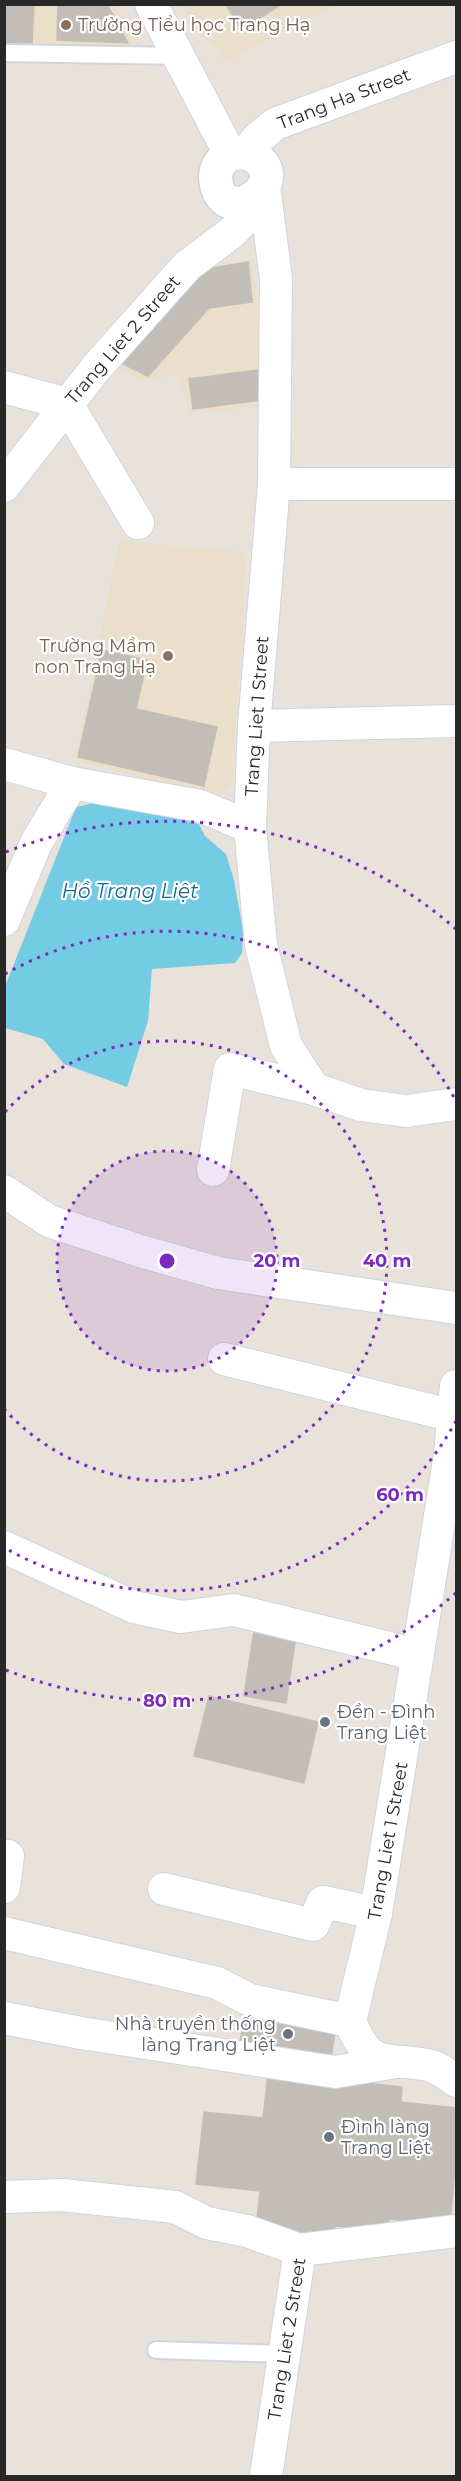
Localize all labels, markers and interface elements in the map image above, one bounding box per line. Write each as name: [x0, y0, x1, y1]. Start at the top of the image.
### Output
place label: Trường Tiểu học Trang Hạ: [78, 14, 310, 36]
marker: Trường Tiểu học Trang Hạ: [59, 18, 73, 32]
street label: Trang Ha Street: [274, 64, 414, 134]
street label: Trang Liet 2 Street: [61, 271, 185, 409]
place label: Trường Mầm non Trang Hạ: [34, 635, 156, 678]
street label: Trang Liet 1 Street: [240, 635, 274, 797]
marker: Trường Mầm non Trang Hạ: [161, 649, 175, 663]
water label: Hồ Trang Liệt: [62, 879, 198, 903]
text: 20 m: [254, 1250, 300, 1272]
text: 40 m: [363, 1250, 411, 1272]
centre of rings: [157, 1251, 177, 1271]
text: 60 m: [376, 1484, 424, 1506]
text: 80 m: [143, 1690, 191, 1712]
place label: Đền - Đình Trang Liệt: [337, 1701, 435, 1744]
marker: Đền - Đình Trang Liệt: [318, 1715, 332, 1729]
street label: Trang Liet 1 Street: [363, 1760, 413, 1922]
place label: Nhà truyền thống làng Trang Liệt: [115, 2013, 276, 2056]
marker: Nhà truyền thống làng Trang Liệt: [281, 2027, 295, 2041]
place label: Đình làng Trang Liệt: [341, 2116, 431, 2159]
marker: Đình làng Trang Liệt: [322, 2130, 336, 2144]
street label: Trang Liet 2 Street: [263, 2256, 311, 2422]

